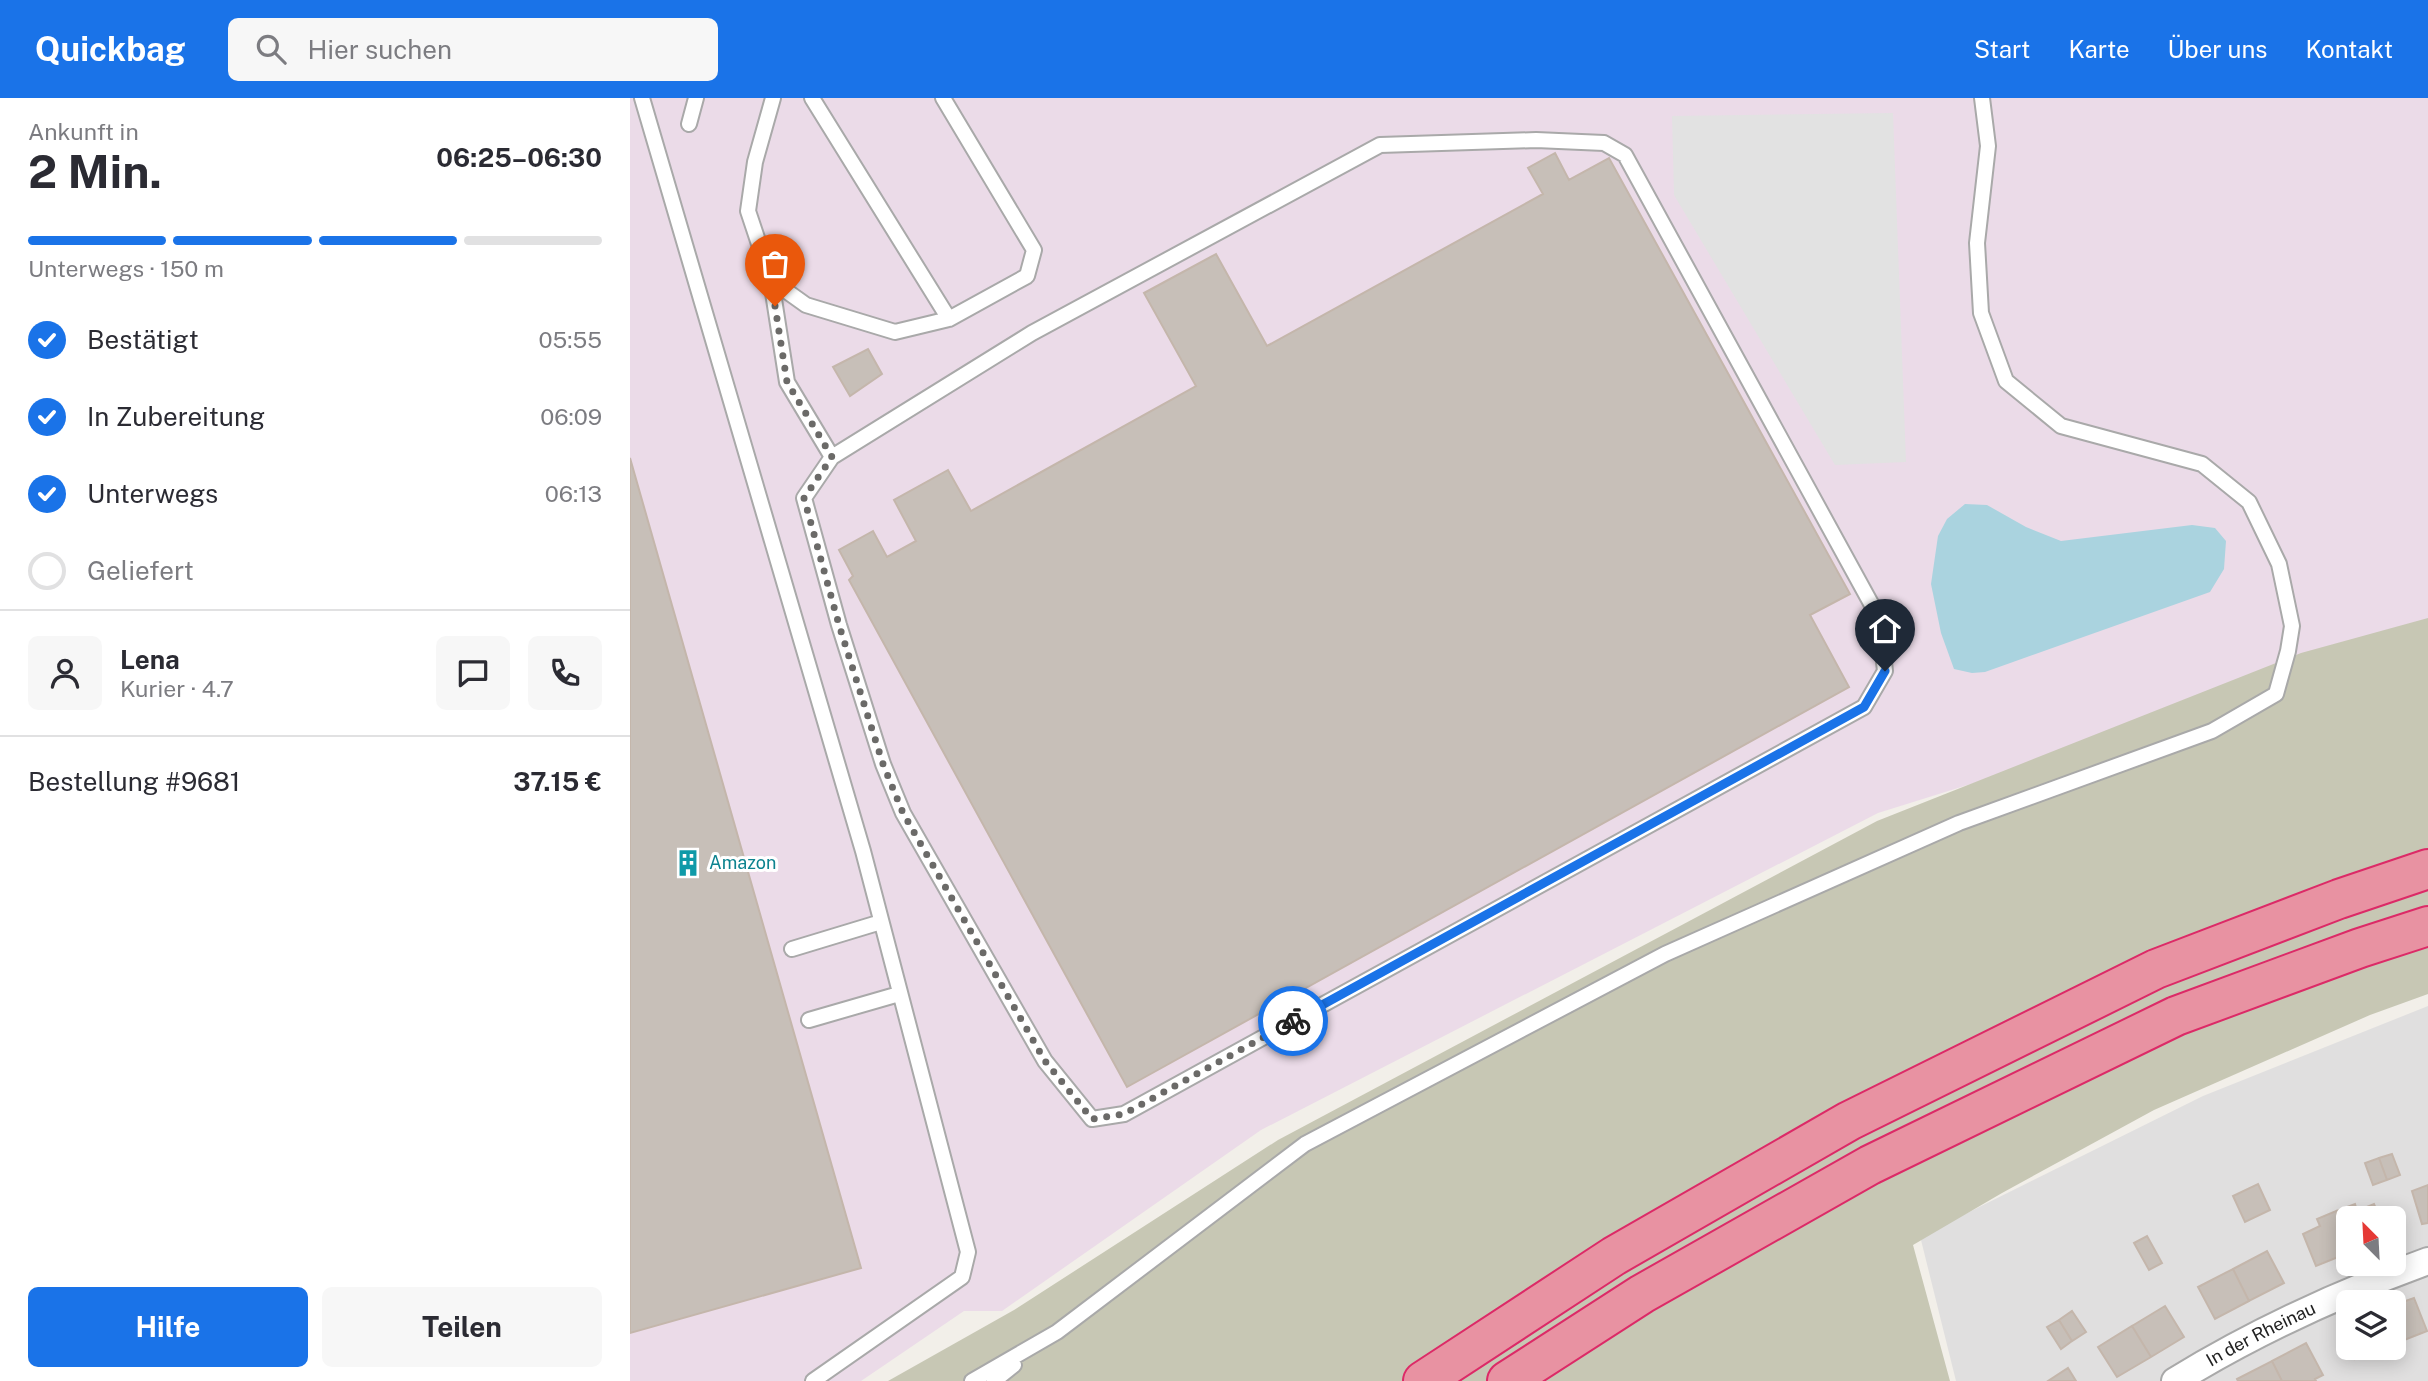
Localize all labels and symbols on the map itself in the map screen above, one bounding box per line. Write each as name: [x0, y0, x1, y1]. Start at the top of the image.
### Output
pin: [745, 234, 805, 306]
pin: [1855, 599, 1915, 671]
building icon: Amazon: [673, 848, 703, 878]
place label: Amazon: [709, 852, 776, 873]
courier: [1258, 986, 1328, 1056]
north arrow: [2336, 1206, 2406, 1276]
street label: In der Rheinau: [2202, 1297, 2319, 1370]

